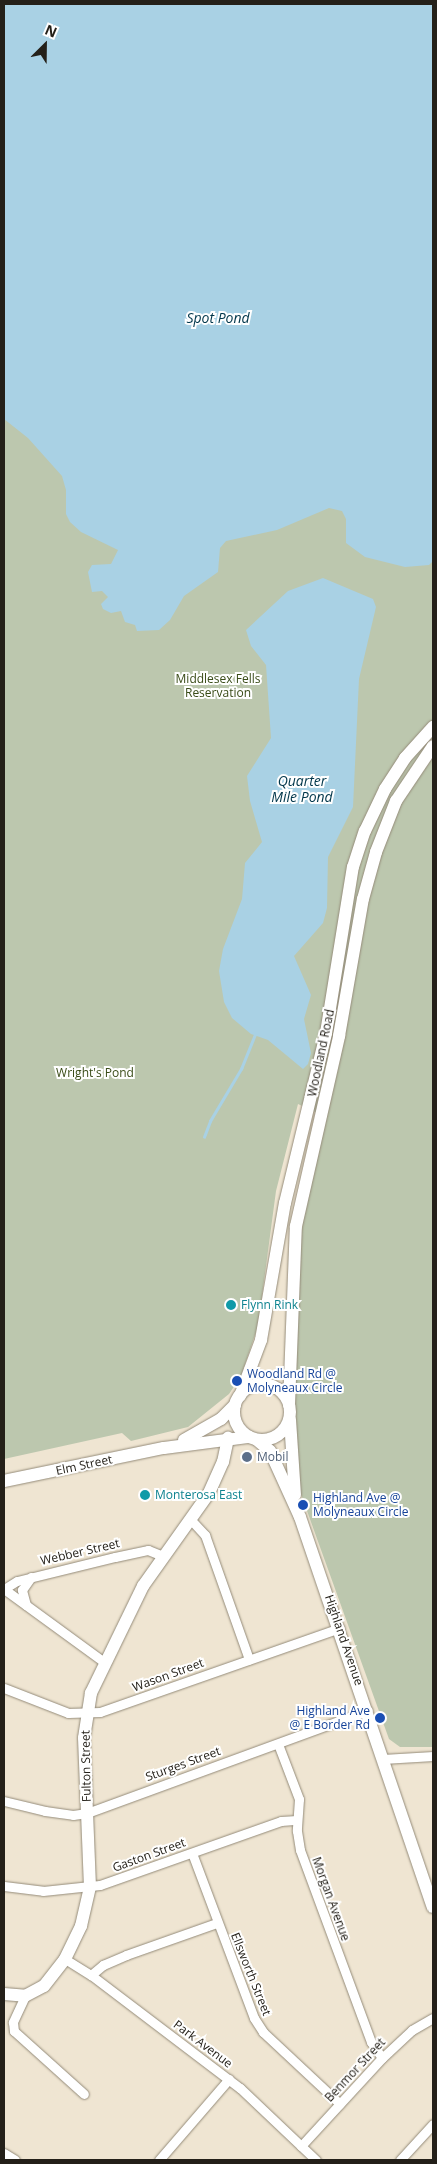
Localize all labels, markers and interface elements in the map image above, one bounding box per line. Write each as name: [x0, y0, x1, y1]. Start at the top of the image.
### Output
north arrow: [20, 20, 70, 70]
text: N: [42, 20, 60, 42]
water label: Spot Pond: [186, 310, 250, 326]
park label: Middlesex Fells Reservation: [176, 672, 260, 700]
water label: Quarter Mile Pond: [271, 773, 333, 806]
street label: Woodland Road: [305, 1008, 337, 1098]
park label: Wright's Pond: [56, 1066, 134, 1080]
place label: Flynn Rink: [241, 1298, 298, 1312]
marker: Flynn Rink: [225, 1299, 237, 1311]
place label: Woodland Rd @ Molyneaux Circle: [247, 1367, 343, 1395]
marker: Woodland Rd @ Molyneaux Circle: [231, 1375, 243, 1387]
place label: Mobil: [257, 1450, 288, 1464]
marker: Mobil: [241, 1451, 253, 1463]
street label: Elm Street: [54, 1452, 114, 1478]
place label: Monterosa East: [155, 1488, 242, 1502]
marker: Monterosa East: [139, 1489, 151, 1501]
place label: Highland Ave @ Molyneaux Circle: [313, 1491, 409, 1519]
marker: Highland Ave @ Molyneaux Circle: [297, 1499, 309, 1511]
street label: Webber Street: [39, 1536, 121, 1568]
street label: Highland Avenue: [322, 1593, 366, 1687]
street label: Wason Street: [130, 1655, 206, 1695]
place label: Highland Ave @ E Border Rd: [290, 1704, 370, 1732]
marker: Highland Ave @ E Border Rd: [374, 1712, 386, 1724]
street label: Fulton Street: [78, 1730, 94, 1802]
street label: Sturges Street: [144, 1744, 222, 1784]
street label: Gaston Street: [111, 1835, 187, 1875]
street label: Morgan Avenue: [309, 1855, 353, 1943]
street label: Ellsworth Street: [228, 1930, 274, 2018]
street label: Park Avenue: [171, 2017, 235, 2071]
street label: Benmor Street: [322, 2035, 388, 2105]

